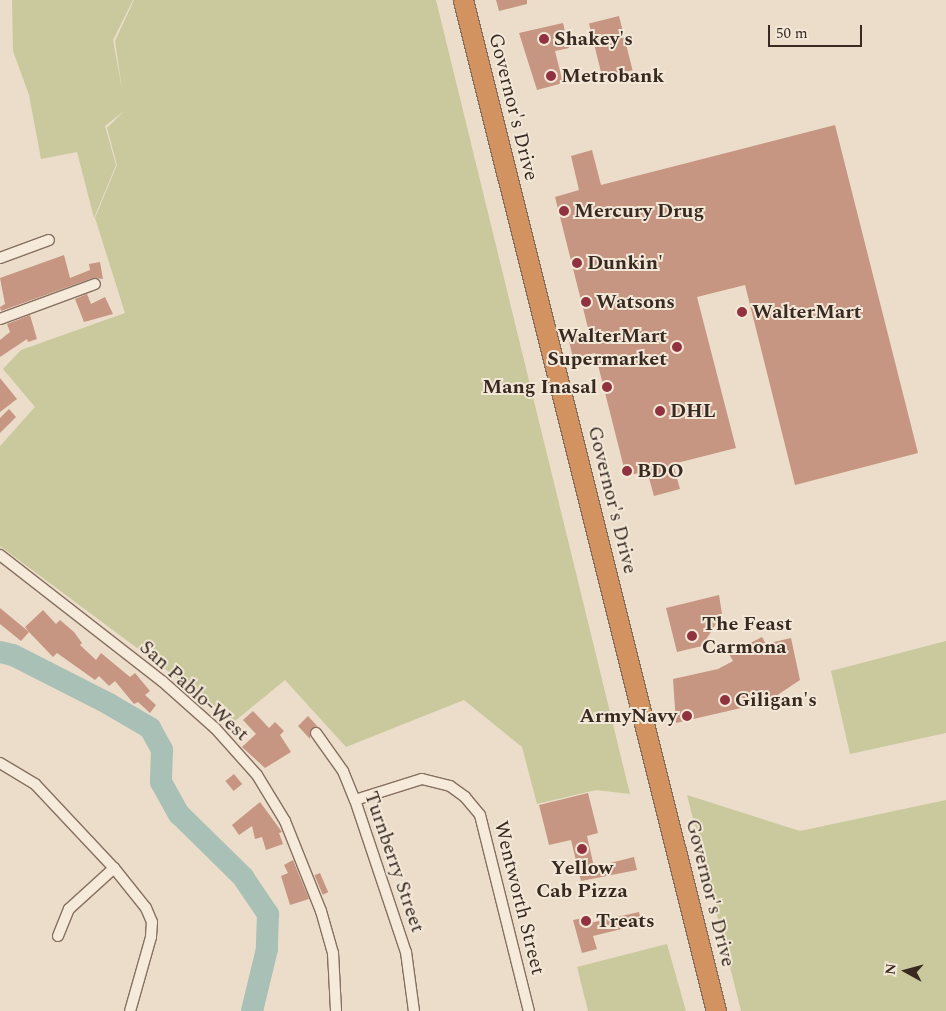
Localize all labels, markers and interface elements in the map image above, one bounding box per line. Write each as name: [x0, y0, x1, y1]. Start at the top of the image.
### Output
scale bar: [771, 15, 865, 47]
text: 50 m: [776, 22, 808, 45]
place label: Shakey's: [554, 27, 633, 51]
street label: Governor's Drive: [483, 31, 543, 183]
marker: Shakey's: [538, 33, 550, 45]
place label: Metrobank: [561, 64, 664, 88]
marker: Metrobank: [545, 70, 557, 82]
place label: Mercury Drug: [574, 199, 704, 223]
marker: Mercury Drug: [558, 205, 570, 217]
place label: Dunkin': [587, 251, 663, 275]
marker: Dunkin': [571, 257, 583, 269]
place label: Watsons: [596, 290, 675, 314]
marker: Watsons: [580, 296, 592, 308]
place label: WalterMart: [752, 300, 861, 324]
marker: WalterMart: [736, 306, 748, 318]
place label: WalterMart Supermarket: [547, 324, 667, 371]
marker: WalterMart Supermarket: [671, 341, 683, 353]
place label: Mang Inasal: [482, 375, 597, 399]
marker: Mang Inasal: [601, 381, 613, 393]
place label: DHL: [670, 399, 716, 423]
marker: DHL: [654, 405, 666, 417]
street label: Governor's Drive: [582, 424, 642, 576]
place label: BDO: [637, 459, 683, 483]
marker: BDO: [621, 465, 633, 477]
place label: The Feast Carmona: [702, 612, 792, 659]
marker: The Feast Carmona: [686, 630, 698, 642]
street label: San Pablo-West: [134, 636, 254, 746]
place label: Giligan's: [735, 688, 817, 712]
marker: Giligan's: [719, 694, 731, 706]
place label: ArmyNavy: [580, 704, 677, 728]
marker: ArmyNavy: [681, 710, 693, 722]
street label: Turnberry Street: [359, 788, 429, 936]
street label: Governor's Drive: [680, 817, 740, 969]
street label: Wentworth Street: [488, 819, 550, 977]
marker: Yellow Cab Pizza: [576, 843, 588, 855]
place label: Yellow Cab Pizza: [536, 857, 628, 904]
place label: Treats: [596, 909, 655, 933]
marker: Treats: [580, 915, 592, 927]
north arrow: [881, 946, 931, 996]
text: N: [879, 962, 902, 976]

